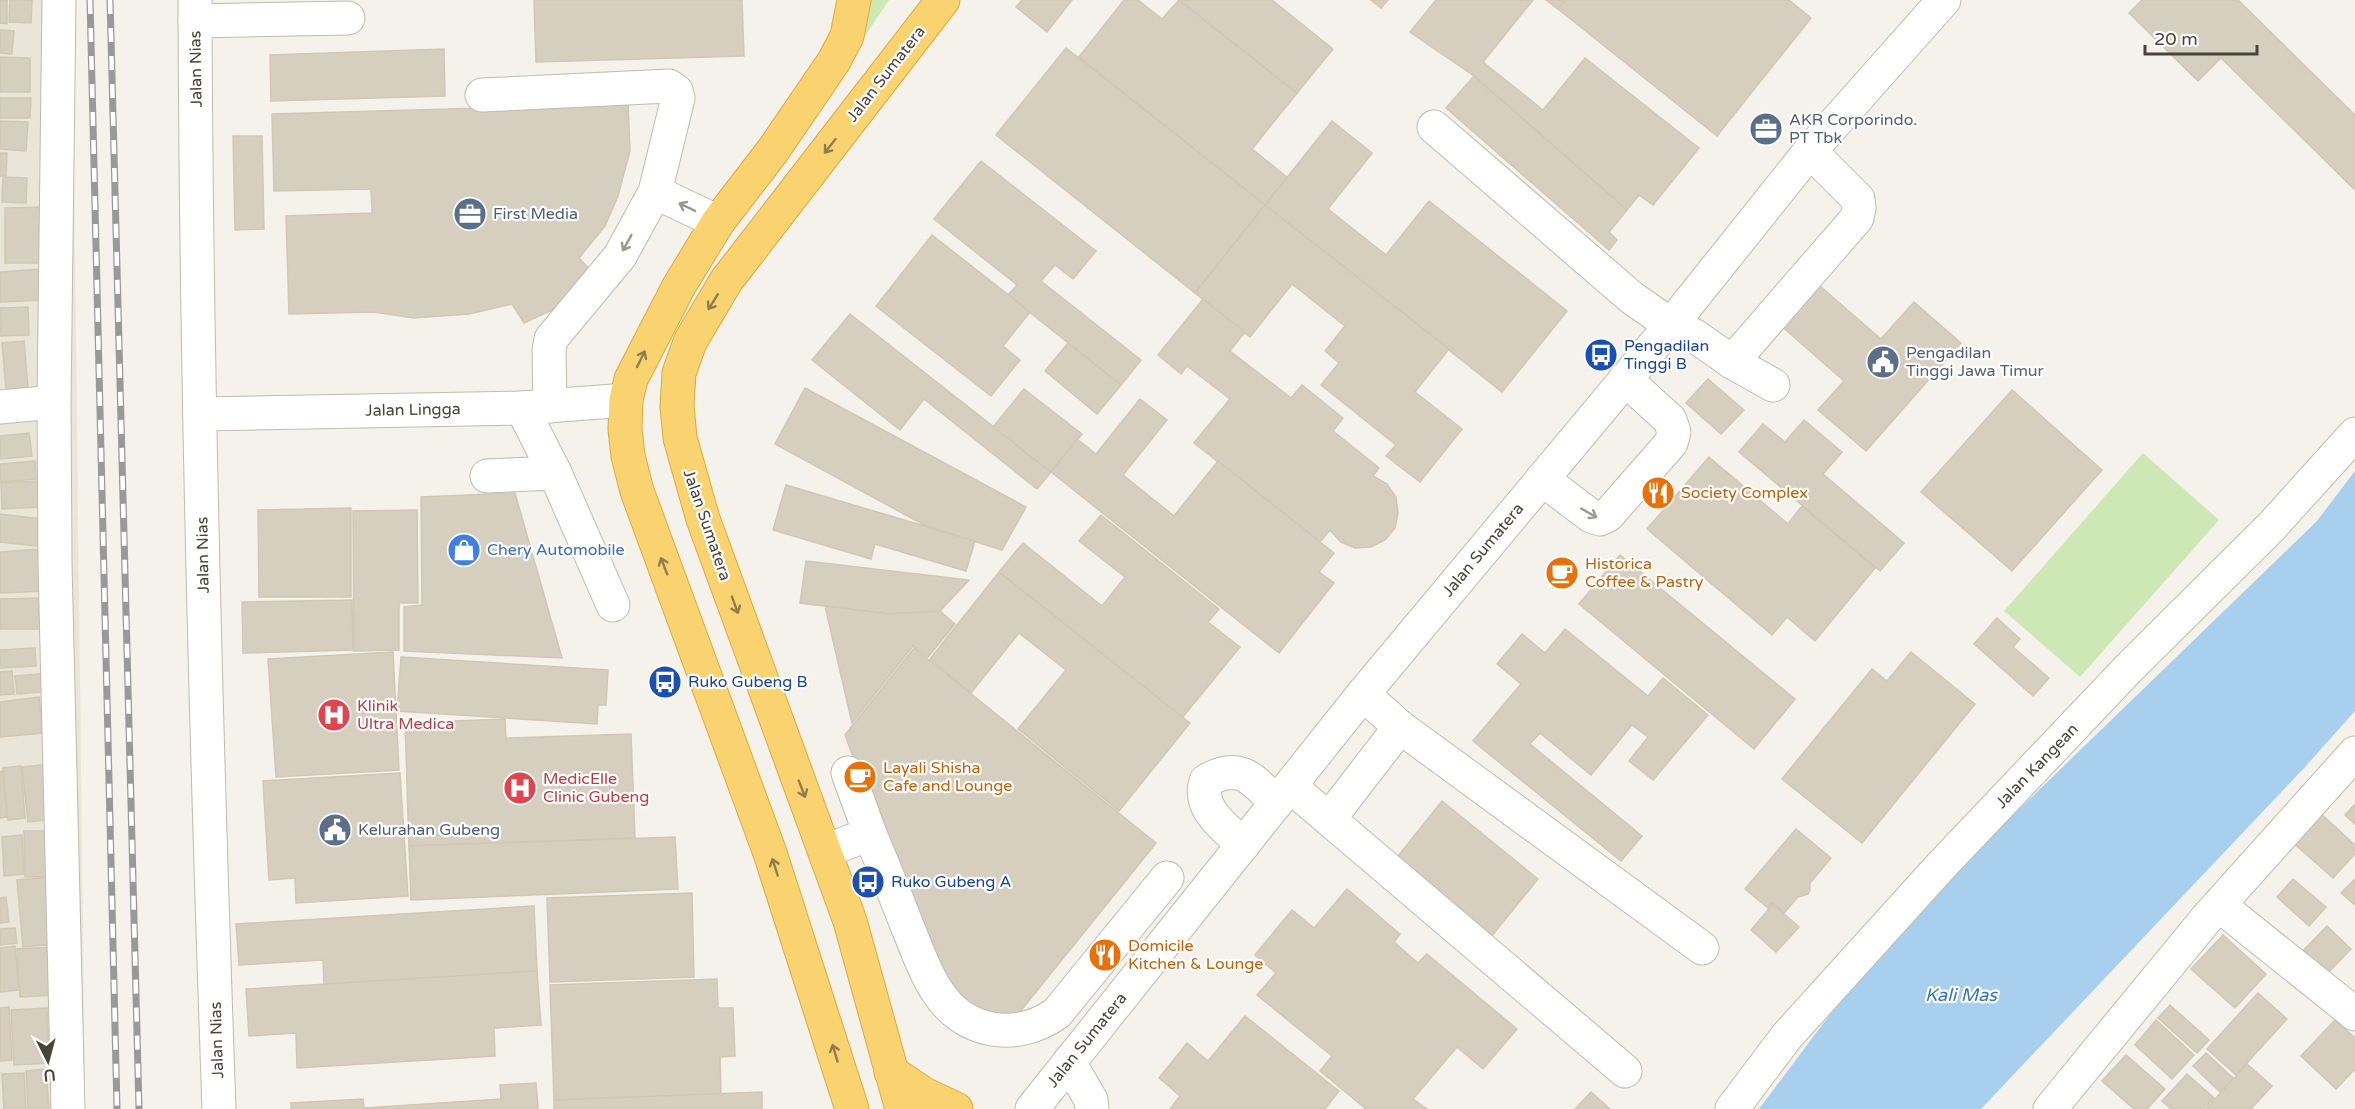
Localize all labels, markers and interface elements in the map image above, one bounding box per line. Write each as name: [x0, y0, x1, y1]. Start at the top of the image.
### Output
scale bar: [2145, 18, 2258, 56]
street label: Jalan Sumatera: [842, 22, 930, 126]
text: 20 m: [2154, 28, 2198, 50]
street label: Jalan Nias: [185, 30, 207, 108]
place label: AKR Corporindo. PT Tbk: [1789, 110, 1917, 148]
office icon: AKR Corporindo. PT Tbk: [1748, 111, 1784, 147]
one-way arrow: [824, 138, 837, 154]
office icon: First Media: [452, 196, 488, 232]
one-way arrow: [678, 200, 696, 212]
place label: First Media: [493, 204, 578, 224]
one-way arrow: [621, 234, 633, 251]
one-way arrow: [707, 293, 719, 309]
place label: Pengadilan Tinggi B: [1624, 336, 1709, 374]
bus stop icon: Pengadilan Tinggi B: [1583, 337, 1619, 373]
place label: Pengadilan Tinggi Jawa Timur: [1906, 343, 2045, 381]
public building icon: Pengadilan Tinggi Jawa Timur: [1865, 344, 1901, 380]
one-way arrow: [635, 351, 647, 369]
street label: Jalan Lingga: [365, 399, 461, 421]
street label: Jalan Sumatera: [679, 467, 735, 583]
restaurant icon: Society Complex: [1640, 475, 1676, 511]
place label: Society Complex: [1681, 483, 1808, 503]
street label: Jalan Sumatera: [1438, 499, 1528, 601]
one-way arrow: [1580, 507, 1597, 519]
street label: Jalan Nias: [192, 516, 214, 594]
shop icon: Chery Automobile: [446, 532, 482, 568]
place label: Chery Automobile: [487, 540, 625, 560]
place label: Historica Coffee & Pastry: [1585, 554, 1704, 592]
cafe icon: Historica Coffee & Pastry: [1544, 555, 1580, 591]
one-way arrow: [658, 557, 669, 576]
one-way arrow: [730, 596, 741, 614]
bus stop icon: Ruko Gubeng B: [647, 664, 683, 700]
place label: Ruko Gubeng B: [688, 672, 808, 692]
place label: Klinik Ultra Medica: [357, 696, 454, 734]
hospital icon: Klinik Ultra Medica: [316, 697, 352, 733]
street label: Jalan Kangean: [1991, 719, 2083, 813]
place label: Layali Shisha Cafe and Lounge: [883, 758, 1012, 796]
cafe icon: Layali Shisha Cafe and Lounge: [842, 759, 878, 795]
place label: MedicElle Clinic Gubeng: [543, 769, 649, 807]
hospital icon: MedicElle Clinic Gubeng: [502, 770, 538, 806]
one-way arrow: [797, 779, 808, 797]
public building icon: Kelurahan Gubeng: [317, 812, 353, 848]
place label: Kelurahan Gubeng: [358, 820, 500, 840]
one-way arrow: [769, 858, 780, 877]
bus stop icon: Ruko Gubeng A: [850, 864, 886, 900]
place label: Ruko Gubeng A: [891, 872, 1012, 892]
place label: Domicile Kitchen & Lounge: [1128, 936, 1263, 974]
restaurant icon: Domicile Kitchen & Lounge: [1087, 937, 1123, 973]
water label: Kali Mas: [1925, 984, 1998, 1006]
street label: Jalan Sumatera: [1043, 988, 1131, 1092]
street label: Jalan Nias: [206, 1001, 228, 1079]
north arrow: [18, 1031, 78, 1091]
one-way arrow: [829, 1044, 840, 1063]
text: U: [42, 1064, 57, 1086]

